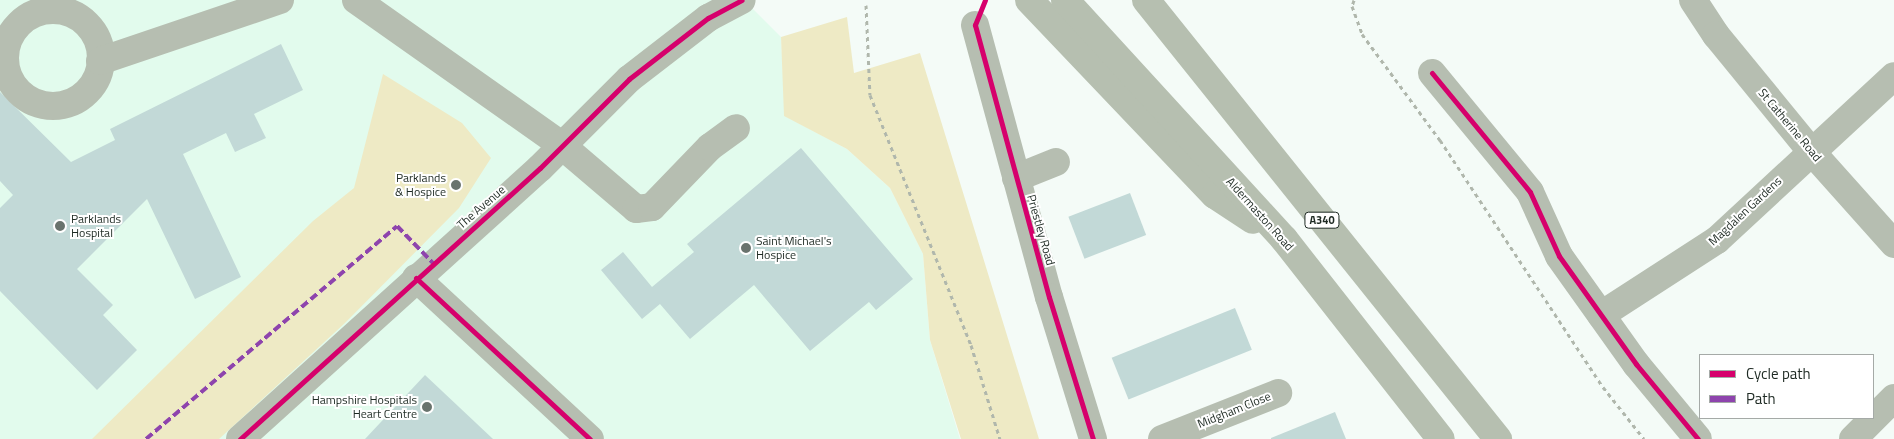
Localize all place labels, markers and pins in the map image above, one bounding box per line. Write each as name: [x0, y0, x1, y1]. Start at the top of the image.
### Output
place label: Parklands & Hospice: [395, 171, 446, 199]
marker: Parklands & Hospice: [450, 179, 462, 191]
place label: Parklands Hospital: [71, 212, 121, 240]
marker: Parklands Hospital: [53, 219, 67, 233]
place label: Saint Michael's Hospice: [756, 234, 832, 262]
marker: Saint Michael's Hospice: [740, 242, 752, 254]
place label: Hampshire Hospitals Heart Centre: [312, 393, 417, 421]
marker: Hampshire Hospitals Heart Centre: [421, 401, 433, 413]

